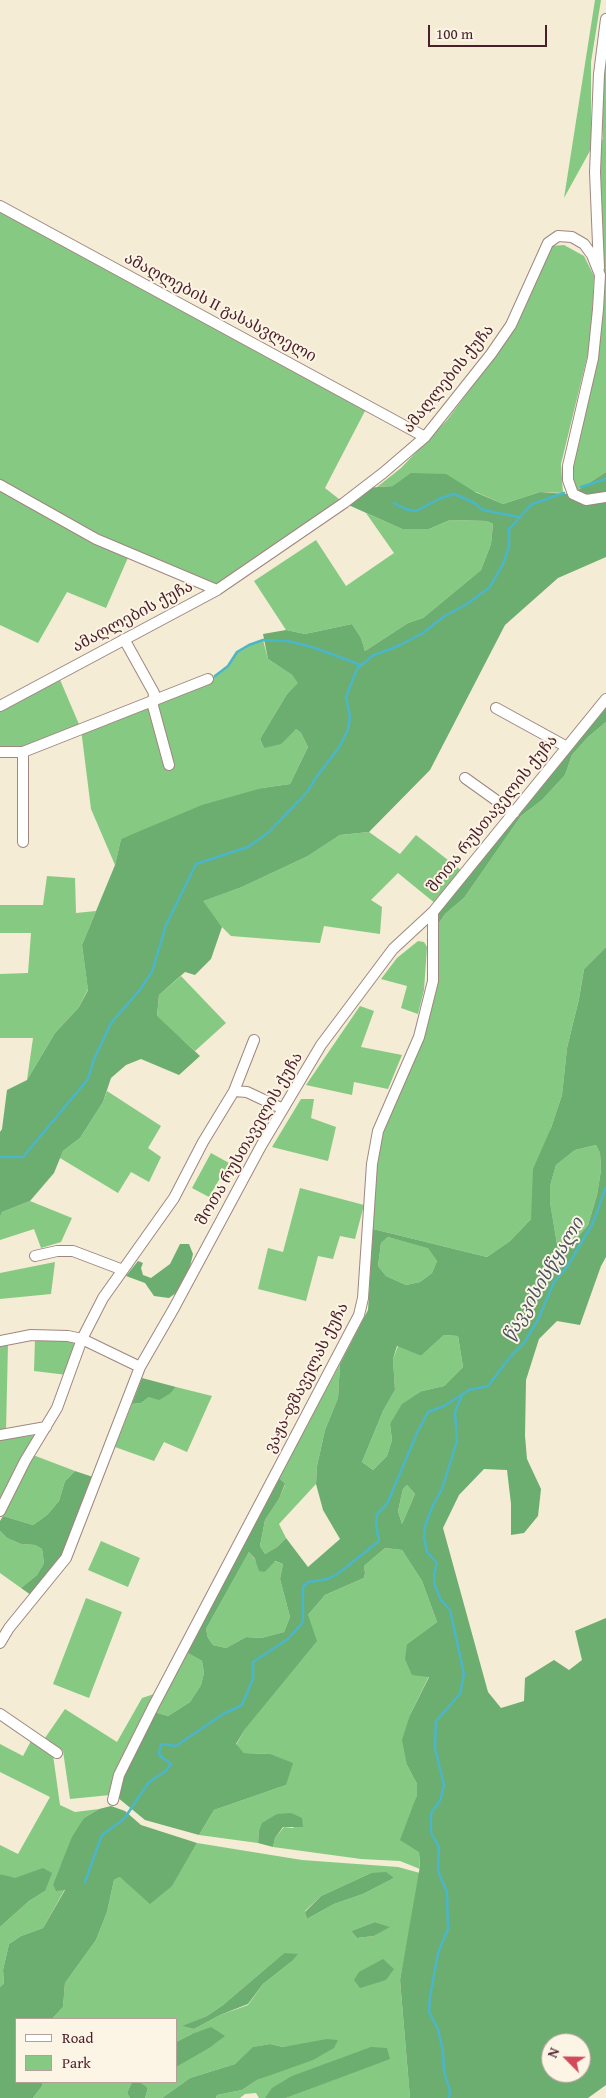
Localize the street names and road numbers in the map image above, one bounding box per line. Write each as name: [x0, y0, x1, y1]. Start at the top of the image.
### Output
street label: ამაღლების II გასასვლელი: [121, 249, 319, 367]
street label: ამაღლების ქუჩა: [399, 321, 499, 437]
street label: ამაღლების ქუჩა: [69, 577, 197, 657]
street label: შოთა რუსთაველის ქუჩა: [424, 732, 562, 896]
street label: შოთა რუსთაველის ქუჩა: [192, 1049, 308, 1229]
street label: ვაჟა-ფშაველას ქუჩა: [261, 1300, 353, 1456]

